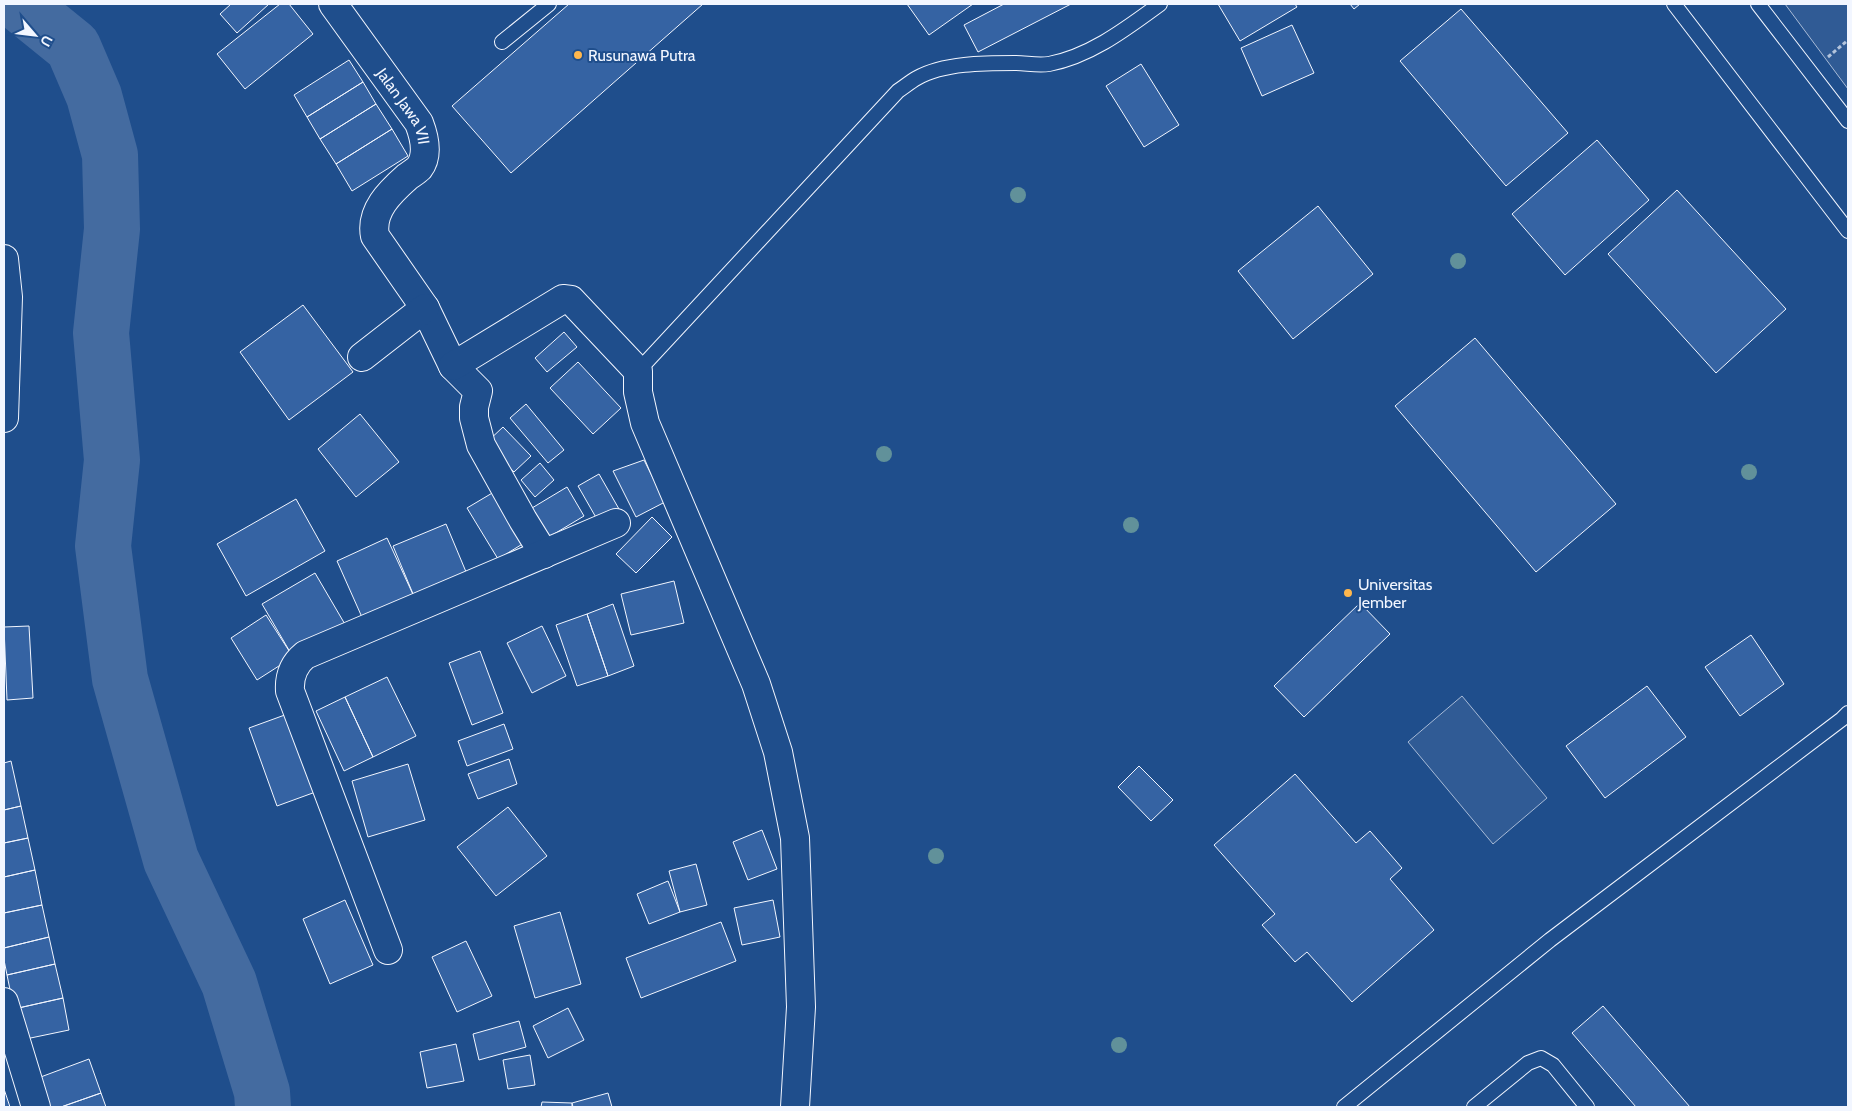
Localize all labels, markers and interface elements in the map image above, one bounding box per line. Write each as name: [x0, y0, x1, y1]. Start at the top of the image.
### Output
north arrow: [10, 10, 60, 60]
text: U: [36, 32, 57, 50]
place label: Rusunawa Putra: [588, 46, 696, 65]
marker: Rusunawa Putra: [572, 49, 584, 61]
street label: Jalan Jawa VII: [372, 63, 434, 146]
place label: Universitas Jember: [1357, 575, 1433, 612]
marker: Universitas Jember: [1342, 587, 1354, 599]

